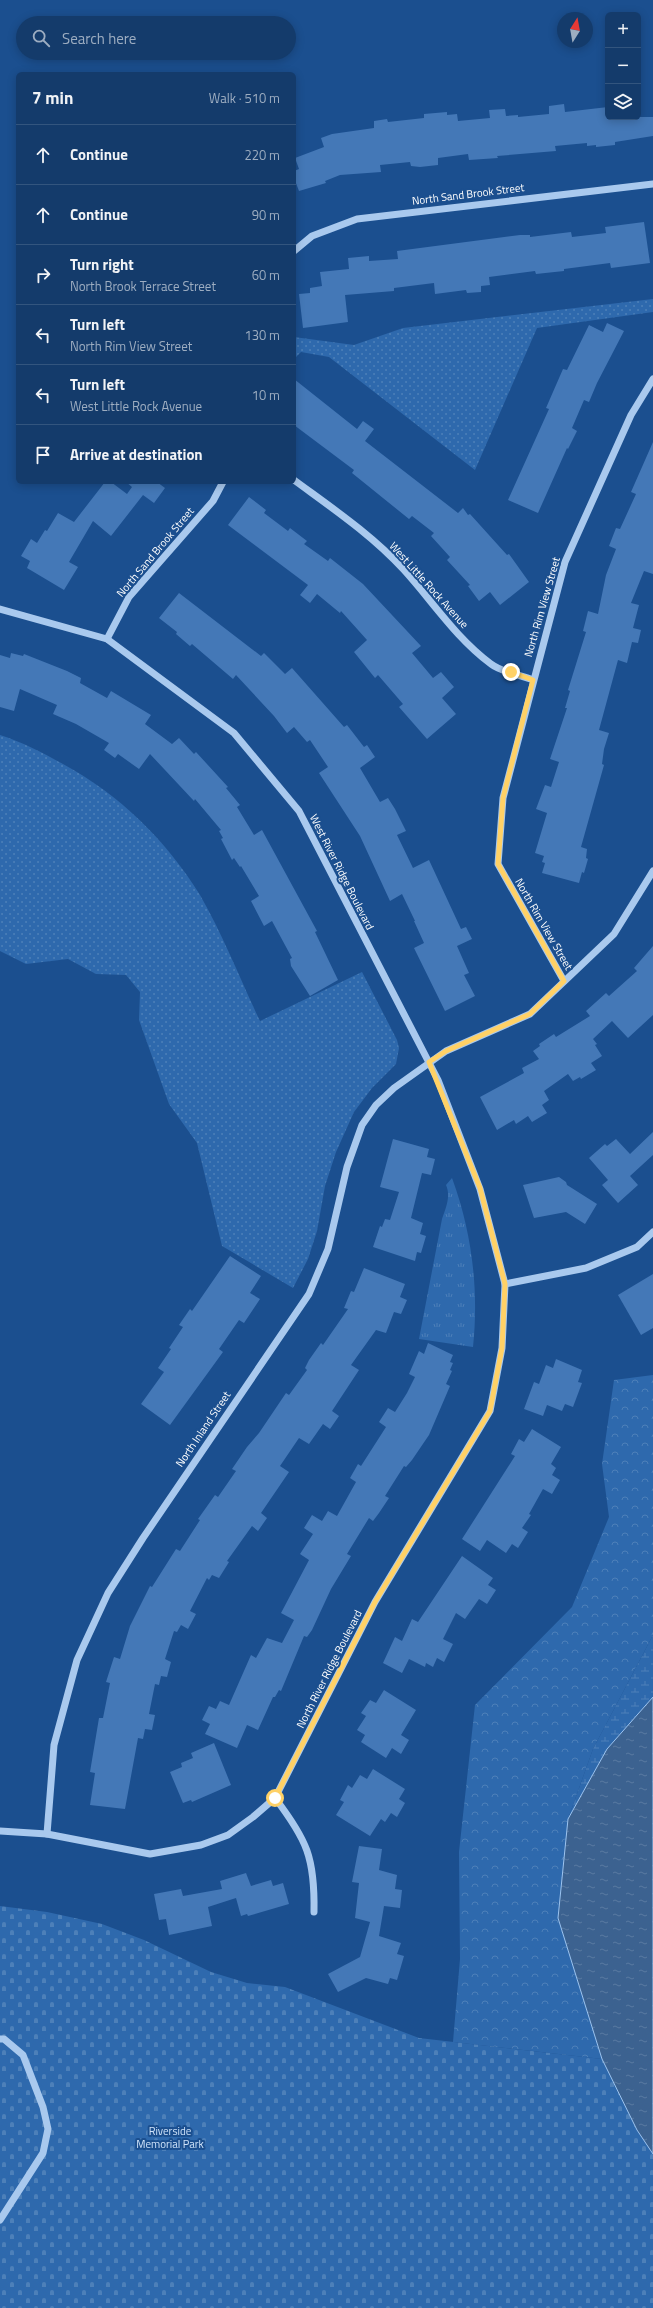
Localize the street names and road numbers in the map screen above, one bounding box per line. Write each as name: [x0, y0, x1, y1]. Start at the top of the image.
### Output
street label: North Sand Brook Street: [411, 179, 525, 209]
street label: North Sand Brook Street: [113, 503, 198, 600]
street label: West Little Rock Avenue: [386, 538, 473, 632]
street label: North Rim View Street: [520, 555, 564, 659]
street label: West River Ridge Boulevard: [306, 811, 378, 933]
street label: North Rim View Street: [511, 875, 577, 973]
street label: North Inland Street: [172, 1388, 234, 1470]
street label: North River Ridge Boulevard: [292, 1607, 366, 1731]

